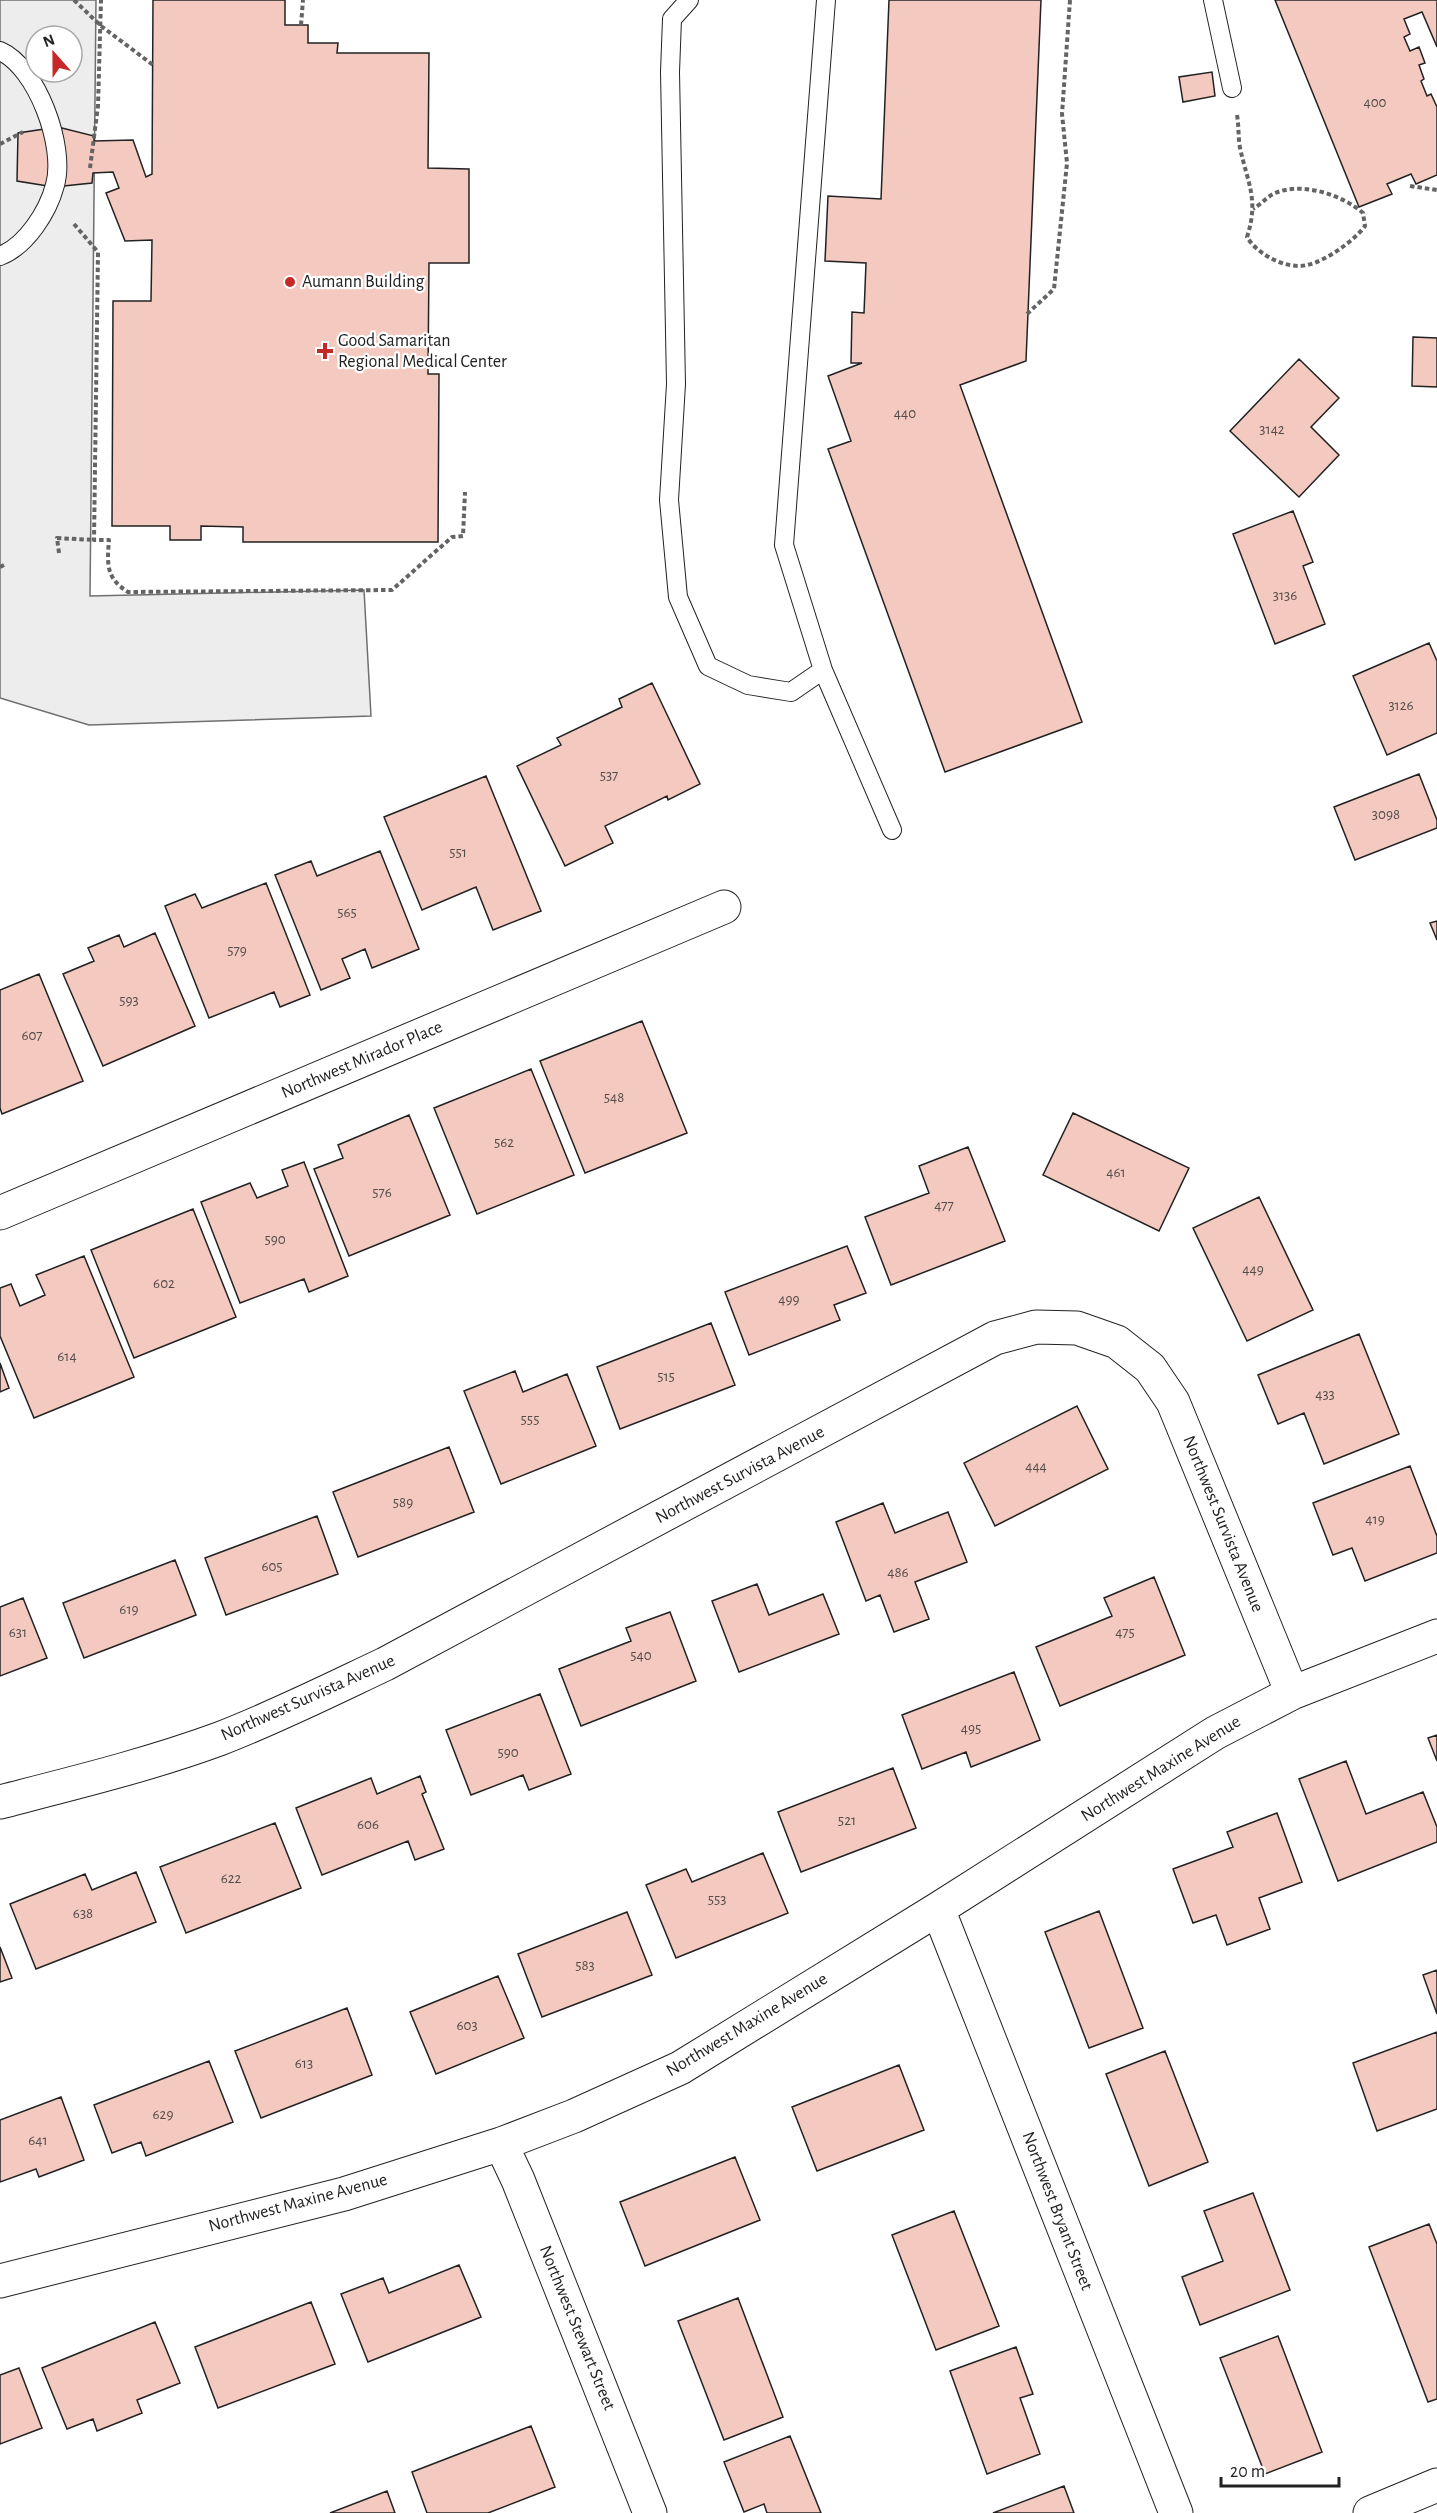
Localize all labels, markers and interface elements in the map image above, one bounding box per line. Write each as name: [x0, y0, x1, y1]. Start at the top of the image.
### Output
north arrow: [24, 24, 84, 84]
text: N: [41, 31, 57, 50]
house number: 400: [1363, 95, 1387, 110]
place label: Aumann Building: [302, 273, 425, 291]
marker: Aumann Building: [283, 275, 297, 289]
place label: Good Samaritan Regional Medical Center: [338, 332, 507, 371]
marker: Good Samaritan Regional Medical Center: [316, 342, 334, 360]
house number: 440: [894, 406, 916, 421]
house number: 3142: [1259, 422, 1285, 437]
house number: 3136: [1273, 588, 1297, 603]
house number: 3126: [1388, 698, 1414, 713]
house number: 537: [600, 768, 618, 783]
house number: 3098: [1372, 807, 1400, 822]
house number: 551: [449, 845, 467, 860]
house number: 565: [337, 905, 357, 920]
house number: 579: [227, 943, 247, 958]
house number: 593: [119, 993, 139, 1008]
street label: Northwest Mirador Place: [279, 1018, 445, 1102]
house number: 607: [21, 1028, 43, 1043]
house number: 548: [604, 1090, 624, 1105]
house number: 562: [494, 1135, 514, 1150]
house number: 461: [1106, 1165, 1126, 1180]
house number: 576: [372, 1185, 392, 1200]
house number: 477: [934, 1198, 954, 1213]
house number: 590: [264, 1232, 286, 1247]
house number: 449: [1242, 1262, 1264, 1277]
house number: 602: [153, 1276, 175, 1291]
house number: 499: [778, 1292, 800, 1307]
house number: 614: [57, 1349, 77, 1364]
house number: 515: [657, 1369, 675, 1384]
house number: 433: [1315, 1387, 1335, 1402]
house number: 555: [521, 1412, 539, 1427]
street label: Northwest Survista Avenue: [653, 1423, 827, 1527]
street label: Northwest Survista Avenue: [1179, 1433, 1267, 1615]
house number: 444: [1025, 1459, 1047, 1474]
house number: 589: [393, 1495, 413, 1510]
house number: 419: [1365, 1512, 1385, 1527]
house number: 605: [261, 1559, 283, 1574]
house number: 486: [887, 1565, 909, 1580]
house number: 619: [119, 1602, 139, 1617]
house number: 631: [9, 1625, 27, 1640]
house number: 475: [1115, 1625, 1135, 1640]
house number: 540: [630, 1648, 652, 1663]
street label: Northwest Survista Avenue: [218, 1651, 398, 1745]
street label: Northwest Maxine Avenue: [1078, 1713, 1244, 1825]
house number: 495: [961, 1721, 981, 1736]
house number: 590: [497, 1745, 519, 1760]
house number: 521: [838, 1813, 856, 1828]
house number: 606: [357, 1817, 379, 1832]
house number: 622: [221, 1871, 242, 1886]
house number: 553: [708, 1892, 726, 1907]
house number: 638: [73, 1906, 93, 1921]
house number: 583: [575, 1958, 595, 1973]
street label: Northwest Maxine Avenue: [663, 1970, 831, 2080]
house number: 603: [456, 2018, 478, 2033]
house number: 613: [295, 2056, 313, 2071]
house number: 629: [153, 2107, 173, 2122]
street label: Northwest Bryant Street: [1018, 2129, 1096, 2293]
house number: 641: [28, 2133, 48, 2148]
street label: Northwest Maxine Avenue: [207, 2170, 389, 2236]
street label: Northwest Stewart Street: [536, 2243, 618, 2413]
scale bar: [1221, 2450, 1340, 2488]
text: 20 m: [1230, 2463, 1265, 2481]

